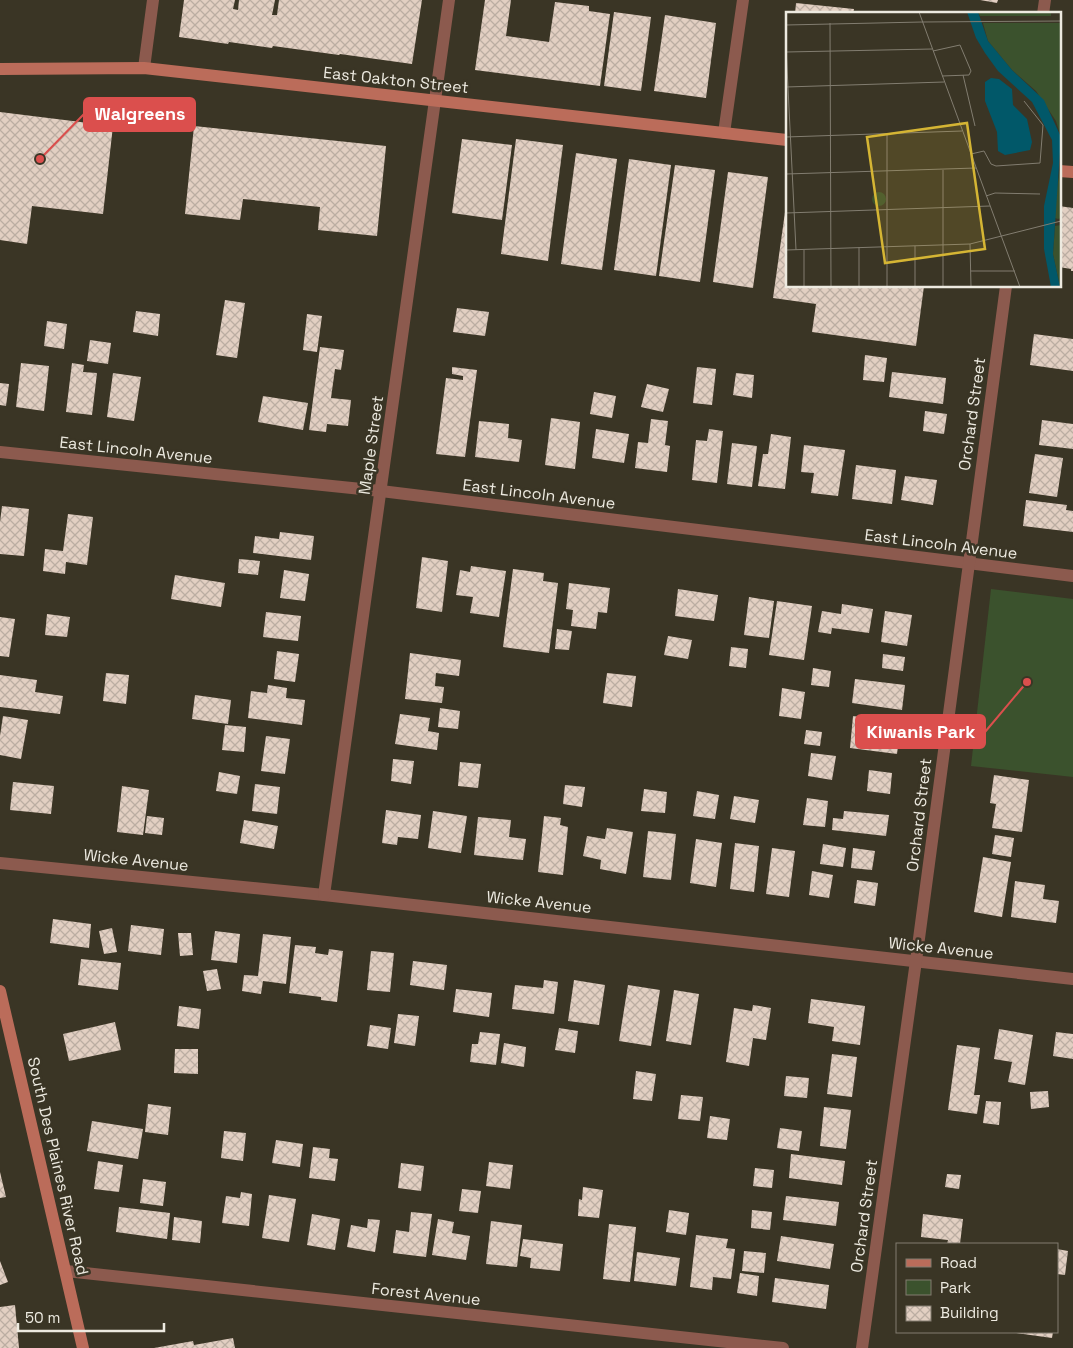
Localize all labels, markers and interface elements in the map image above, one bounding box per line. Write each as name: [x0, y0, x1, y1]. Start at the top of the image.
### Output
inset map: [786, 12, 1060, 288]
street label: East Oakton Street: [322, 62, 470, 98]
callout: Walgreens: [84, 98, 195, 131]
text: Walgreens: [95, 102, 185, 125]
street label: Orchard Street: [954, 356, 990, 472]
street label: Maple Street: [354, 394, 388, 496]
street label: East Lincoln Avenue: [58, 432, 214, 468]
street label: East Lincoln Avenue: [461, 474, 617, 514]
street label: East Lincoln Avenue: [863, 524, 1019, 564]
callout: Kiwanis Park: [856, 715, 985, 748]
text: Kiwanis Park: [867, 720, 975, 743]
street label: Orchard Street: [902, 757, 936, 873]
street label: Wicke Avenue: [82, 844, 190, 876]
street label: Wicke Avenue: [485, 886, 593, 918]
street label: Wicke Avenue: [887, 932, 995, 964]
street label: South Des Plaines River Road: [23, 1055, 93, 1277]
street label: Orchard Street: [846, 1158, 882, 1274]
legend: [896, 1243, 1058, 1333]
text: Road: [940, 1253, 977, 1272]
street label: Forest Avenue: [370, 1278, 482, 1310]
text: Park: [940, 1278, 971, 1297]
scale bar: [18, 1300, 164, 1332]
text: Building: [940, 1303, 999, 1322]
text: 50 m: [25, 1308, 60, 1327]

